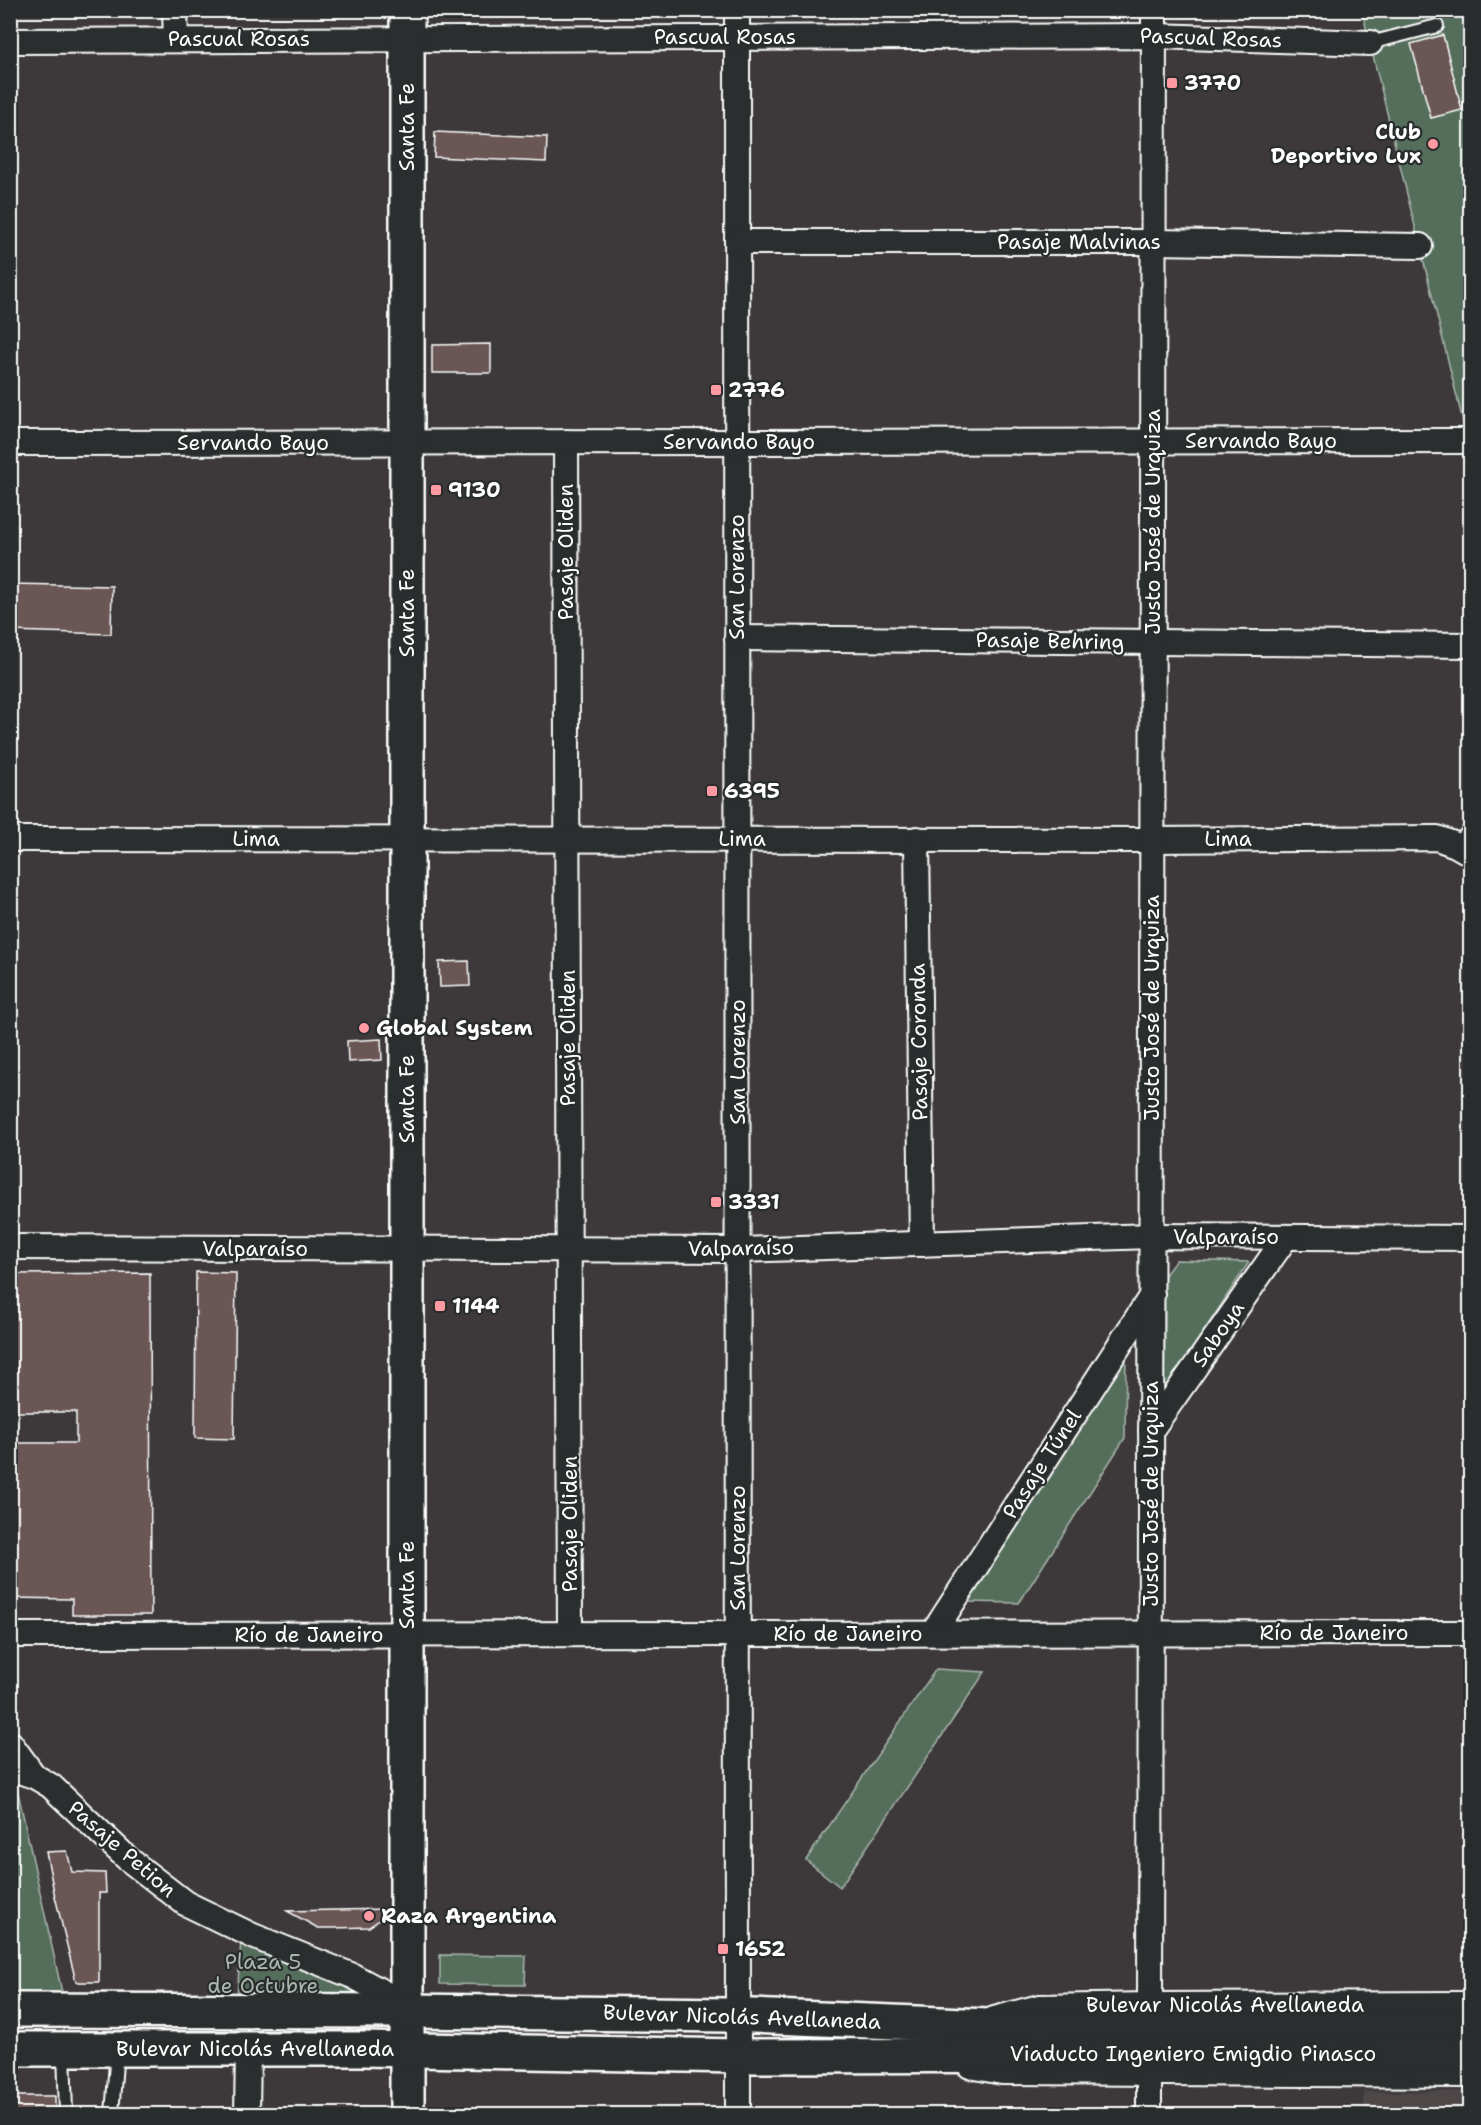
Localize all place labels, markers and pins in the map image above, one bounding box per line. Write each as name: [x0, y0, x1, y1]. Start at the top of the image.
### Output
place label: 3770: [1184, 69, 1241, 97]
marker: 3770: [1165, 76, 1179, 90]
place label: Club Deportivo Lux: [1271, 118, 1421, 170]
marker: Club Deportivo Lux: [1426, 137, 1440, 151]
place label: 2776: [728, 376, 785, 404]
marker: 2776: [709, 383, 723, 397]
place label: 9130: [448, 476, 501, 504]
marker: 9130: [429, 483, 443, 497]
place label: 6395: [724, 777, 780, 805]
marker: 6395: [705, 784, 719, 798]
place label: Global System: [376, 1014, 533, 1042]
marker: Global System: [357, 1021, 371, 1035]
place label: 3331: [728, 1188, 780, 1216]
marker: 3331: [709, 1195, 723, 1209]
place label: 1144: [452, 1292, 500, 1320]
marker: 1144: [433, 1299, 447, 1313]
place label: Raza Argentina: [381, 1902, 557, 1930]
marker: Raza Argentina: [362, 1909, 376, 1923]
place label: 1652: [735, 1935, 786, 1963]
marker: 1652: [716, 1942, 730, 1956]

